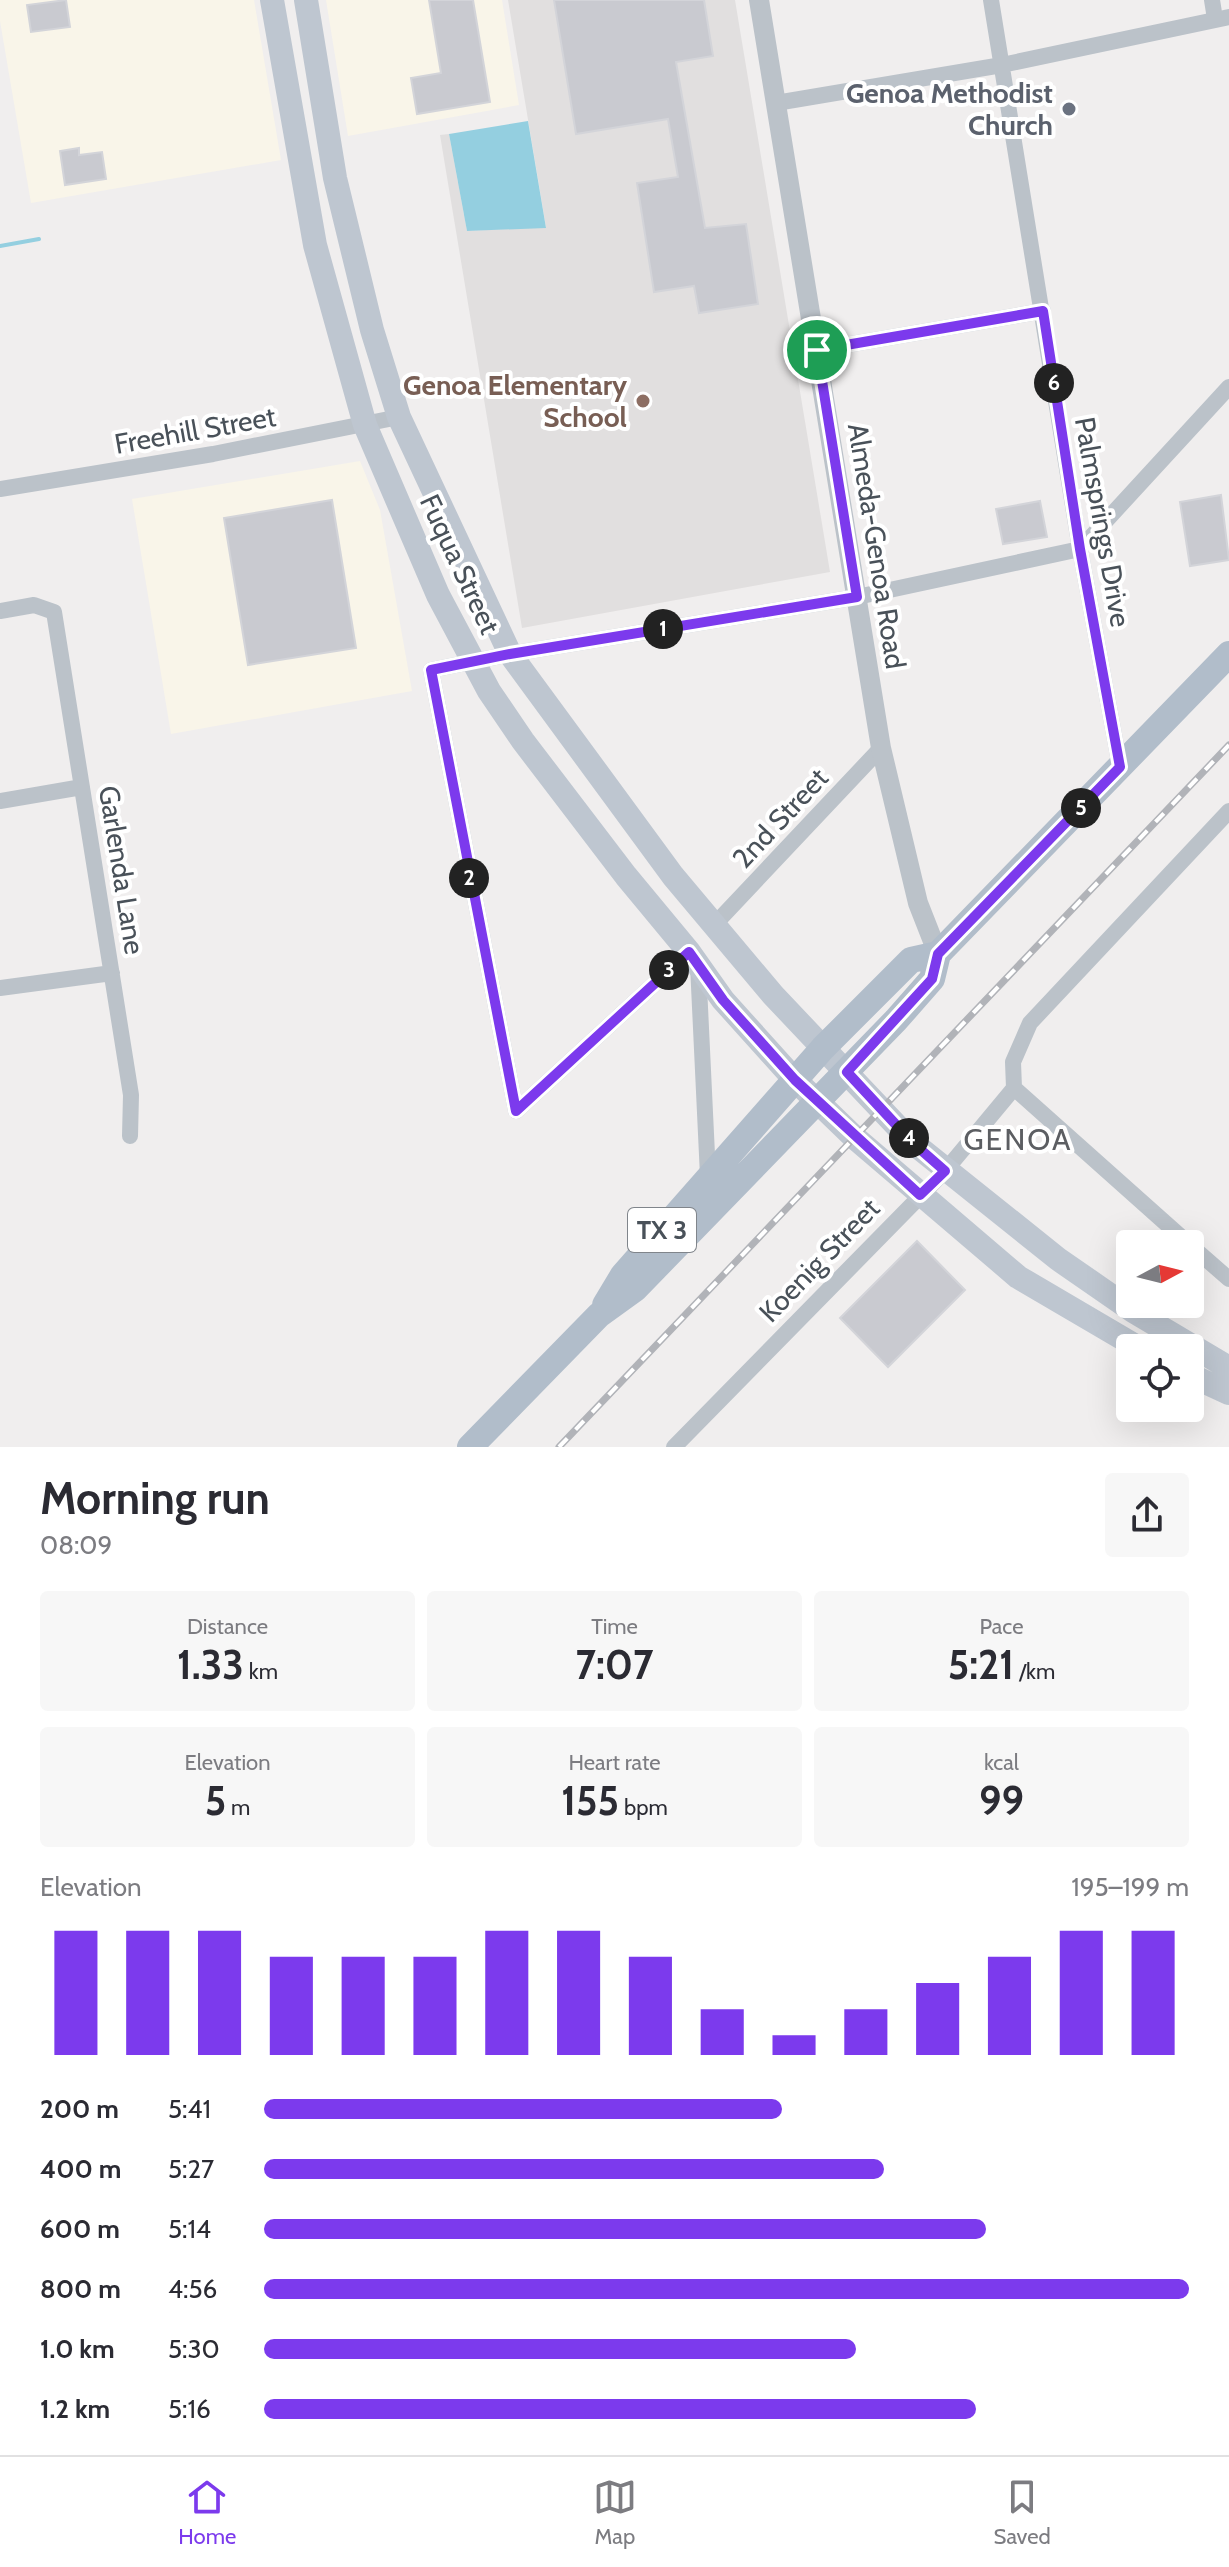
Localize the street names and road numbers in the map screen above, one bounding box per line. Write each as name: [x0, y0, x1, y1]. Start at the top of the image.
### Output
street label: Freehill Street: [112, 399, 278, 461]
street label: Palmsprings Drive: [1068, 414, 1138, 630]
street label: Almeda-Genoa Road: [841, 421, 913, 671]
street label: Fuqua Street: [413, 489, 507, 639]
street label: 2nd Street: [725, 761, 835, 875]
street label: Garlenda Lane: [92, 783, 152, 957]
street label: Koenig Street: [752, 1191, 886, 1329]
road number: TX 3: [628, 1208, 696, 1252]

